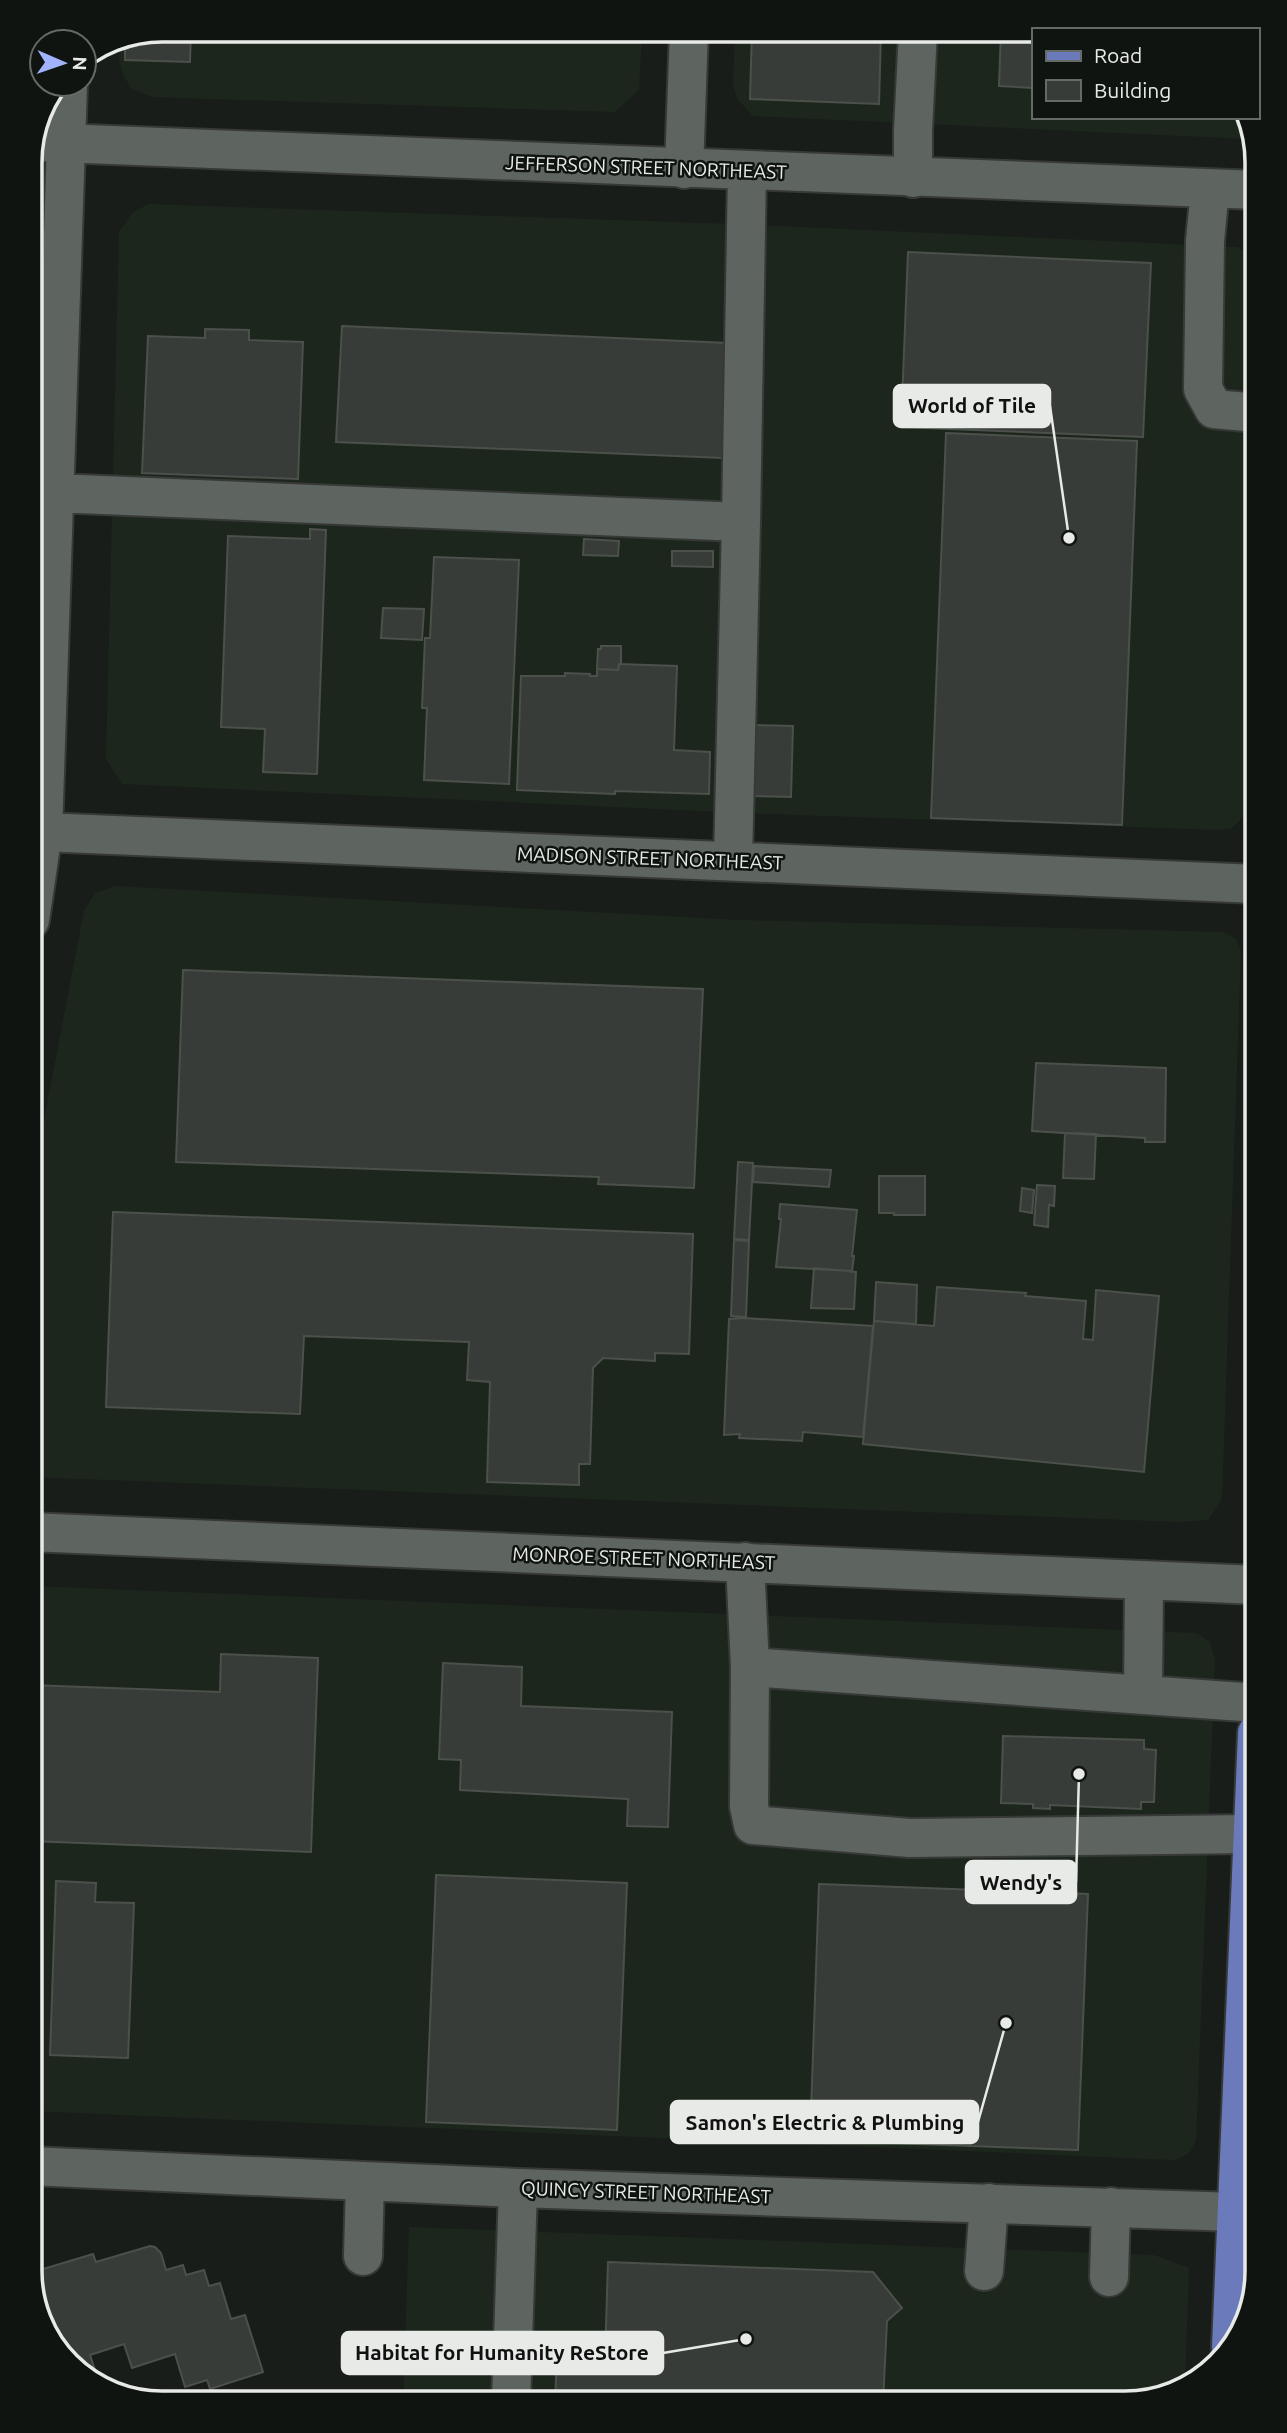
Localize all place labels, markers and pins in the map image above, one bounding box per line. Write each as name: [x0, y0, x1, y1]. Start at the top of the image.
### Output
callout: World of Tile: [894, 385, 1050, 427]
callout: Wendy's: [966, 1861, 1076, 1903]
callout: Samon's Electric & Plumbing: [671, 2101, 978, 2143]
callout: Habitat for Humanity ReStore: [342, 2332, 663, 2374]

